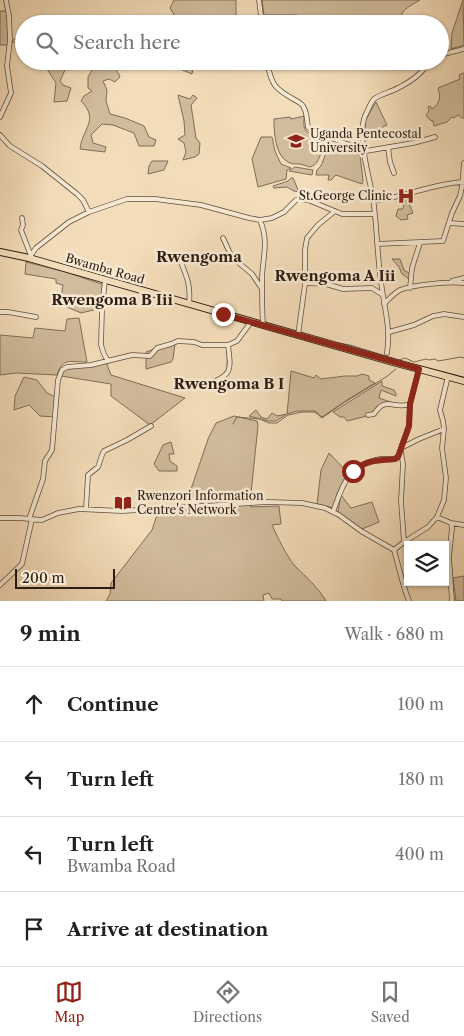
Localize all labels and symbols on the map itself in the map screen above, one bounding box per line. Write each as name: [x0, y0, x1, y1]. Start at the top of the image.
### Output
place label: Uganda Pentecostal University: [310, 126, 422, 155]
school or university icon: Uganda Pentecostal University: [286, 131, 306, 151]
hospital icon: St.George Clinic: [396, 186, 416, 206]
place label: St.George Clinic: [299, 188, 392, 203]
district label: Rwengoma: [156, 247, 242, 266]
street label: Bwamba Road: [64, 250, 147, 287]
district label: Rwengoma A Iii: [275, 266, 396, 285]
district label: Rwengoma B Iii: [51, 290, 173, 309]
route end: [212, 303, 235, 326]
district label: Rwengoma B I: [174, 374, 284, 393]
route start: [342, 460, 365, 483]
place label: Rwenzori Information Centre's Network: [137, 488, 264, 517]
library icon: Rwenzori Information Centre's Network: [113, 493, 133, 513]
scale bar: [15, 566, 115, 589]

